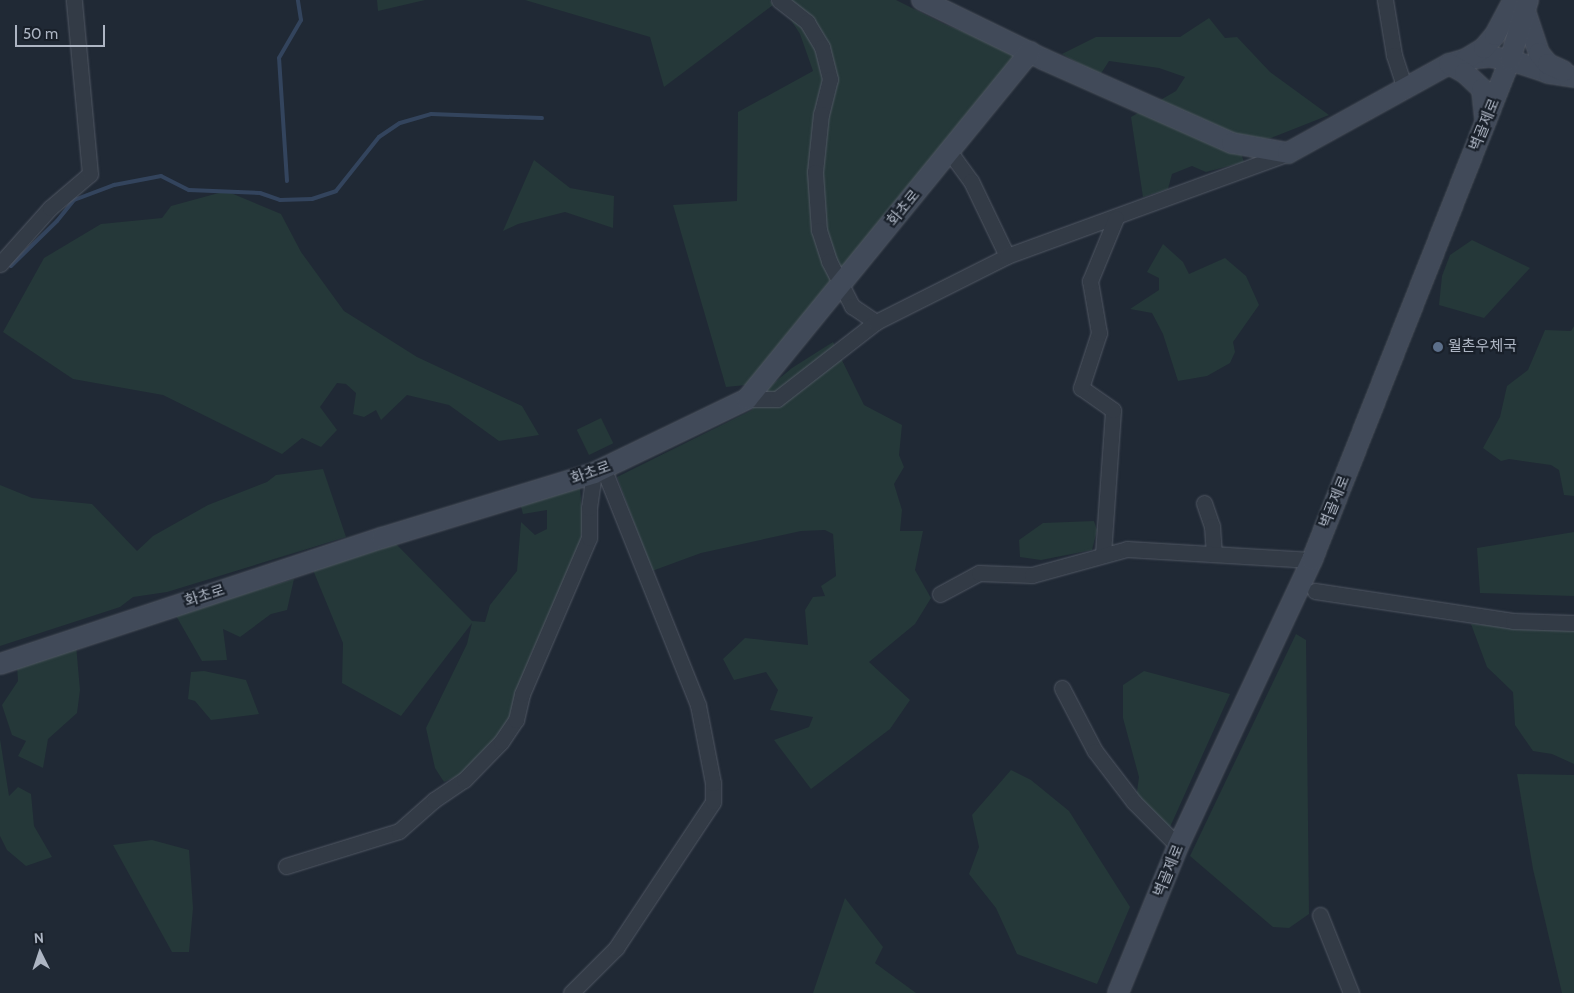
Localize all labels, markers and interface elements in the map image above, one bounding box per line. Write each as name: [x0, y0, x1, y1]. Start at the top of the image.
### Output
scale bar: [18, 15, 108, 47]
text: 50 m: [23, 25, 58, 43]
street label: 벽골제로: [1466, 96, 1504, 154]
street label: 화초로: [884, 186, 924, 230]
place label: 월촌우체국: [1448, 338, 1517, 356]
marker: 월촌우체국: [1432, 341, 1444, 353]
street label: 화초로: [568, 457, 614, 489]
street label: 벽골제로: [1316, 473, 1354, 531]
street label: 화초로: [183, 581, 227, 611]
street label: 벽골제로: [1150, 842, 1188, 900]
north arrow: [15, 928, 65, 978]
text: N: [33, 929, 45, 947]

